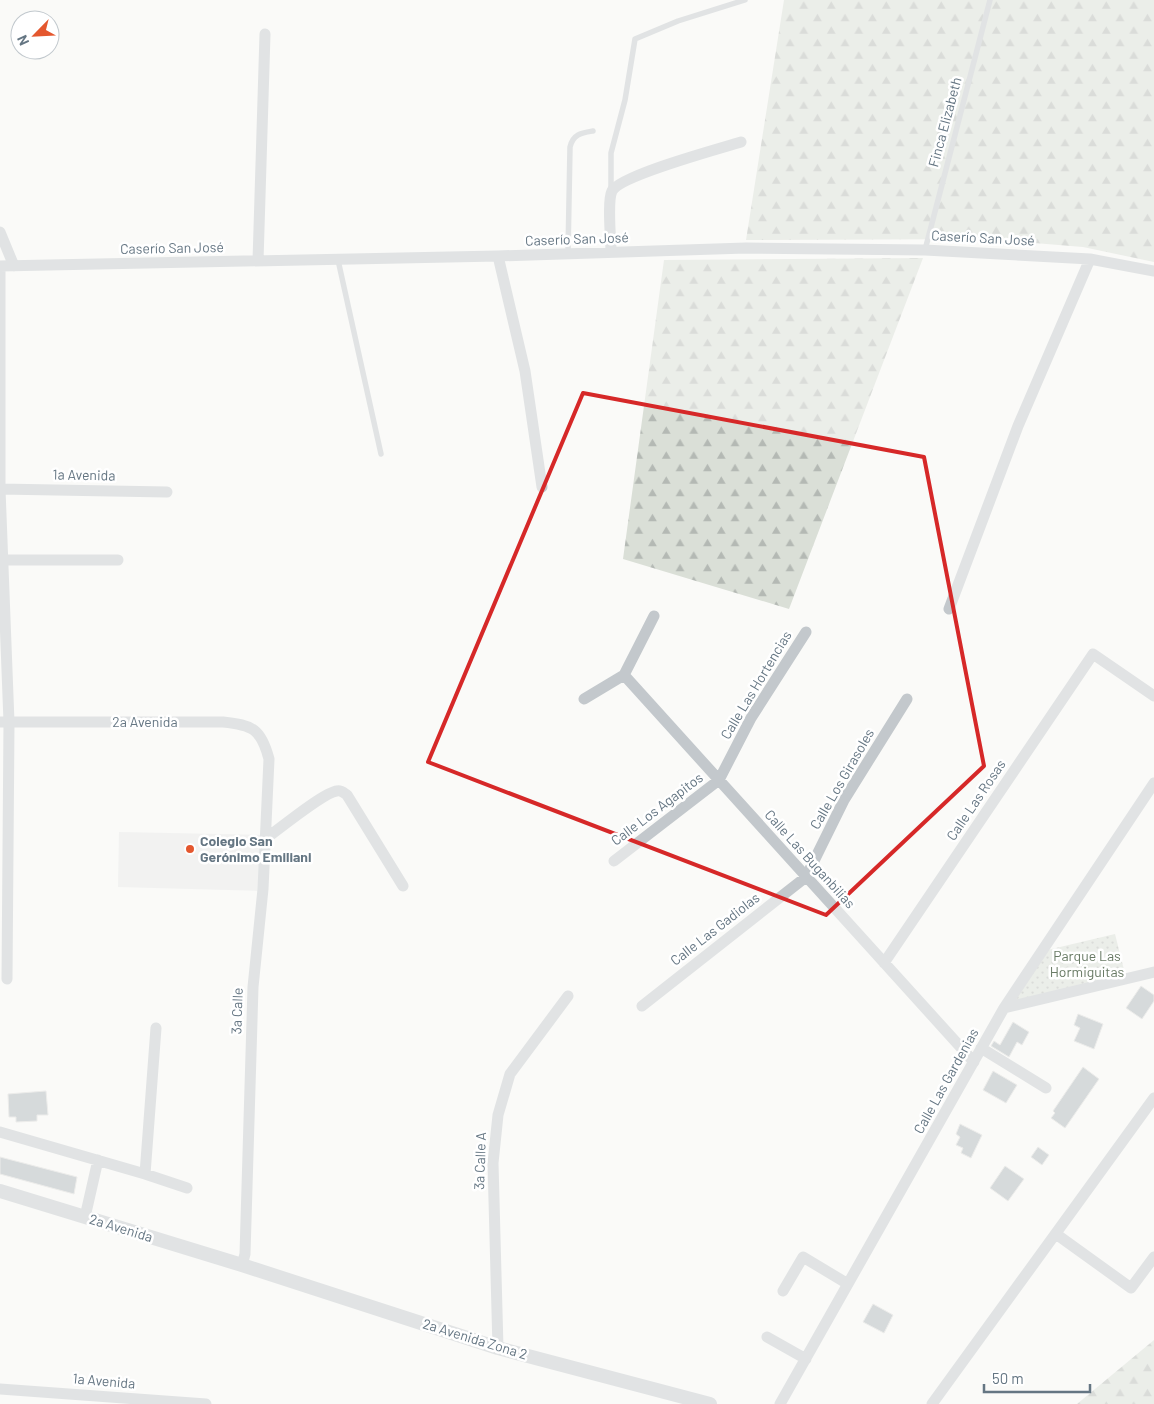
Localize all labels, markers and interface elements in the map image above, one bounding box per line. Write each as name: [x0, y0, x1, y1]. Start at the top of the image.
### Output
north arrow: [10, 10, 60, 60]
text: N: [13, 33, 32, 48]
street label: Finca Elizabeth: [924, 75, 965, 169]
street label: Caserío San José: [931, 226, 1035, 249]
street label: Caserío San José: [525, 228, 629, 249]
street label: Caserío San José: [120, 238, 224, 257]
street label: 1a Avenida: [52, 465, 116, 484]
street label: Calle Las Hortencias: [716, 627, 795, 742]
street label: 2a Avenida: [112, 713, 178, 730]
street label: Calle Los Girasoles: [806, 725, 877, 832]
street label: Calle Las Rosas: [942, 756, 1009, 843]
street label: Calle Los Agapitos: [607, 768, 706, 849]
street label: Calle Las Buganbilias: [762, 806, 859, 912]
place label: Colegio San Gerónimo Emiliani: [200, 832, 312, 865]
marker: Colegio San Gerónimo Emiliani: [184, 843, 196, 855]
street label: Calle Las Gadiolas: [667, 888, 763, 969]
park label: Parque Las Hormiguitas: [1050, 947, 1125, 980]
street label: 3a Calle: [227, 987, 246, 1035]
street label: Calle Las Gardenias: [910, 1025, 982, 1136]
street label: 3a Calle A: [470, 1131, 489, 1190]
street label: 2a Avenida: [87, 1210, 155, 1245]
street label: 2a Avenida Zona 2: [421, 1315, 530, 1363]
scale bar: [984, 1362, 1090, 1394]
street label: 1a Avenida: [72, 1369, 136, 1392]
text: 50 m: [992, 1369, 1024, 1387]

